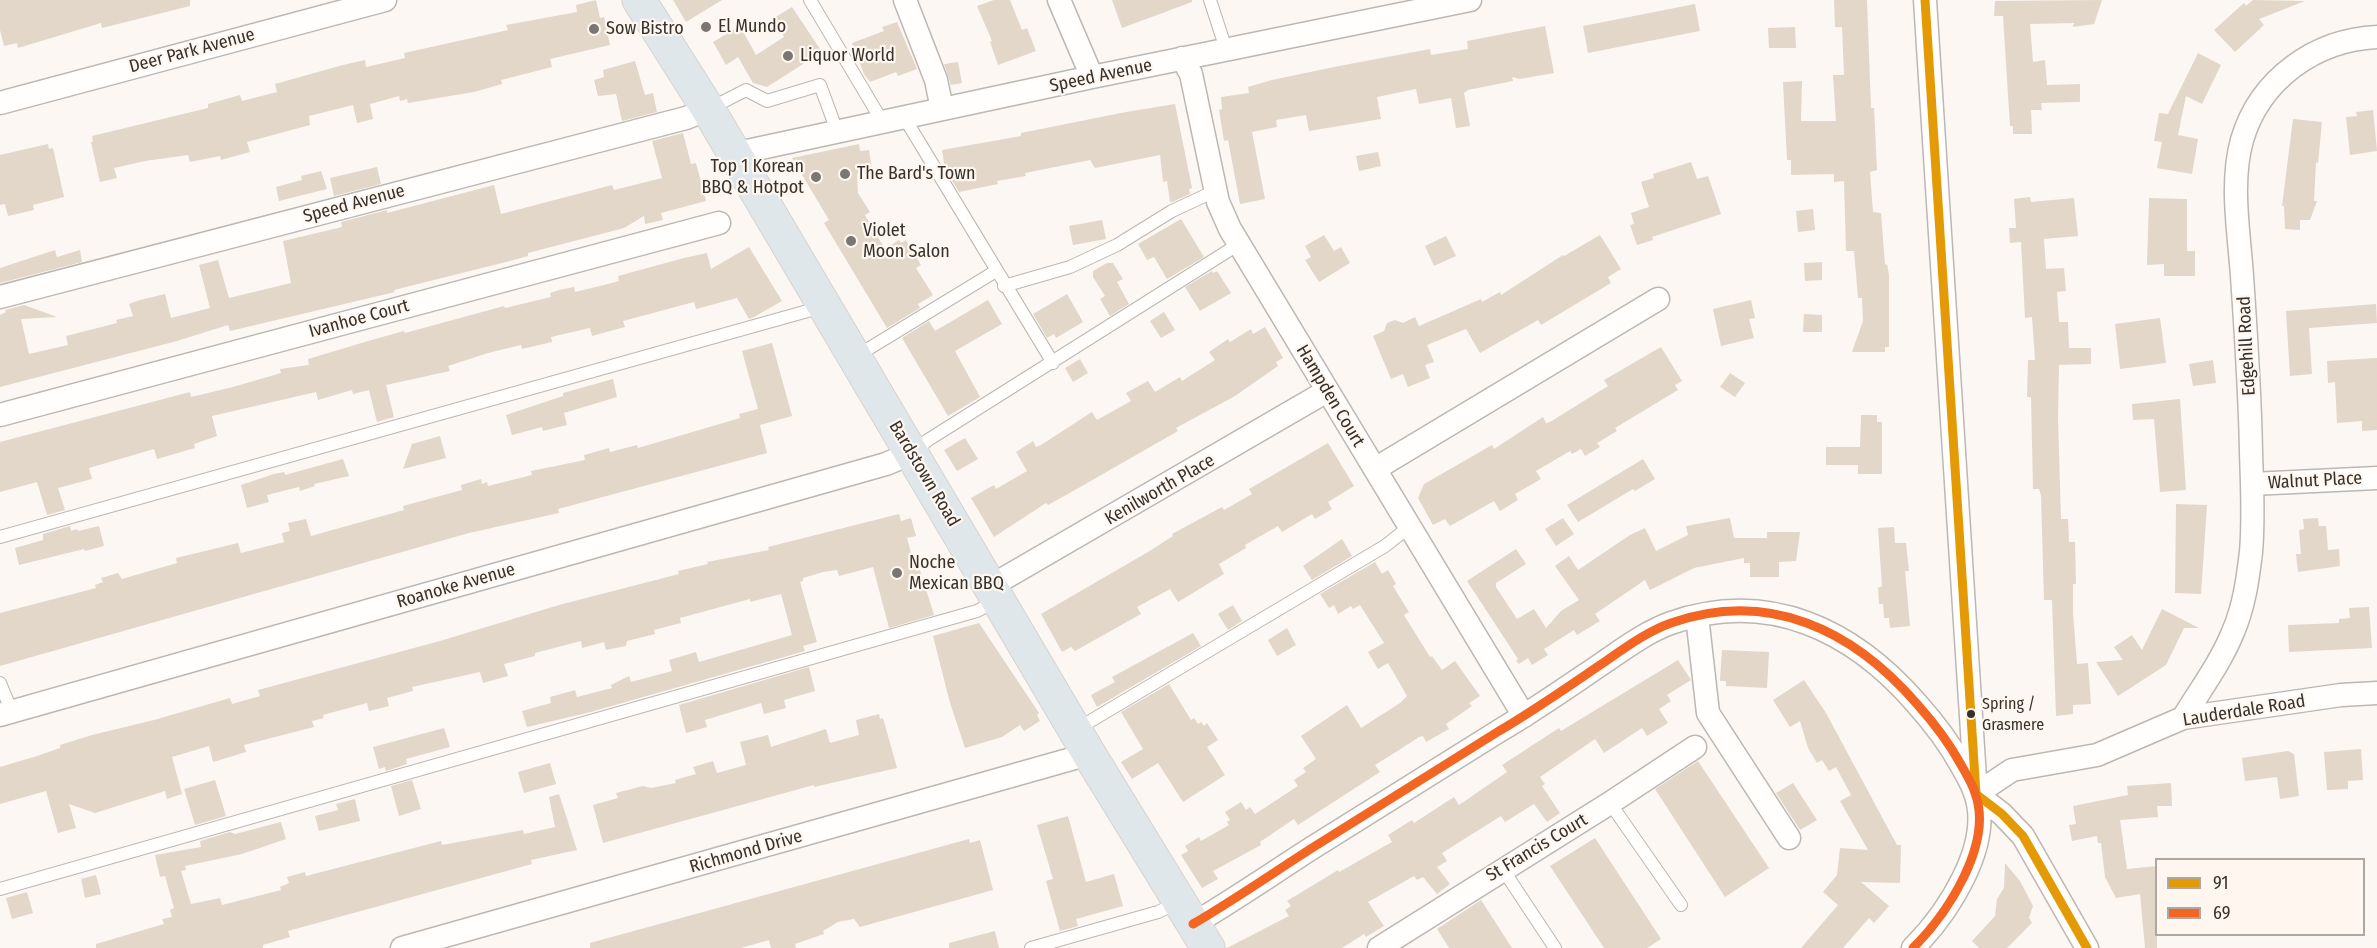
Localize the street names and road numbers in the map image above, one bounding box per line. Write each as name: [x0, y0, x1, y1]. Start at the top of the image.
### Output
street label: Deer Park Avenue: [127, 24, 257, 78]
street label: Speed Avenue: [1048, 55, 1154, 97]
street label: Speed Avenue: [301, 180, 407, 228]
street label: Ivanhoe Court: [307, 295, 411, 343]
street label: Edgehill Road: [2234, 296, 2260, 396]
street label: Hampden Court: [1291, 341, 1369, 451]
street label: Bardstown Road: [884, 417, 964, 531]
street label: Kenilworth Place: [1101, 450, 1219, 530]
street label: Walnut Place: [2267, 468, 2363, 494]
street label: Roanoke Avenue: [394, 559, 518, 613]
street label: Lauderdale Road: [2181, 691, 2307, 731]
street label: St Francis Court: [1482, 809, 1592, 887]
street label: Richmond Drive: [687, 826, 805, 878]

